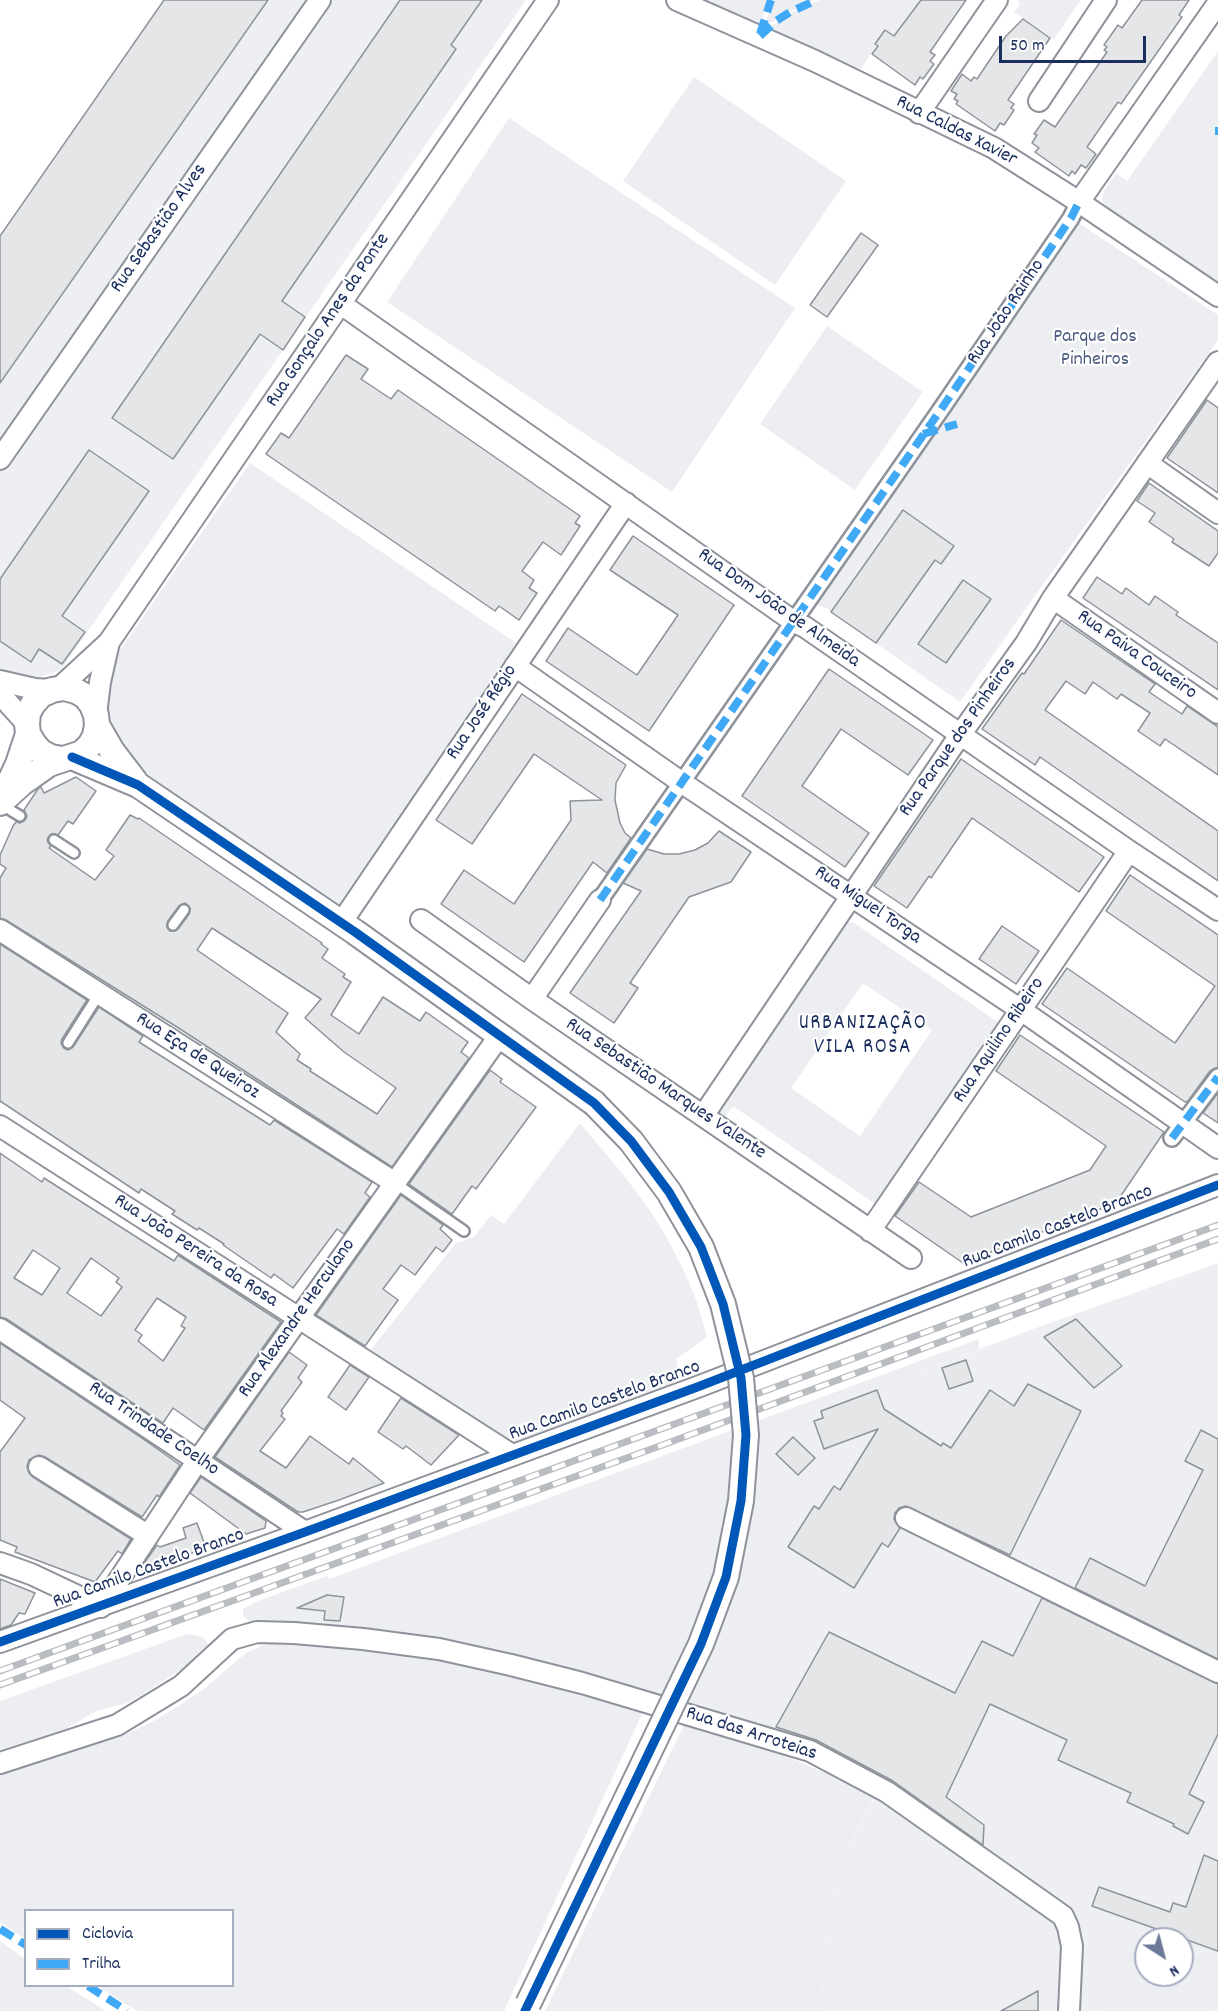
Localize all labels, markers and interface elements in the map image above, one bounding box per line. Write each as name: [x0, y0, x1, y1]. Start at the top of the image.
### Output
scale bar: [1002, 24, 1149, 62]
text: 50 m: [1010, 34, 1045, 59]
street label: Rua Caldas Xavier: [891, 91, 1021, 173]
street label: Rua Sebastião Alves: [107, 160, 213, 298]
street label: Rua Gonçalo Anes da Ponte: [262, 229, 396, 413]
street label: Rua João Rainho: [963, 256, 1051, 370]
park label: Parque dos Pinheiros: [1053, 326, 1137, 373]
street label: Rua Dom João de Almeida: [692, 544, 864, 674]
street label: Rua Paiva Couceiro: [1071, 606, 1201, 706]
street label: Rua Parque dos Pinheiros: [895, 654, 1023, 822]
street label: Rua José Régio: [442, 661, 524, 765]
street label: Rua Miguel Torga: [809, 861, 925, 951]
street label: Rua Aquilino Ribeiro: [949, 974, 1051, 1108]
street label: Rua Eça de Queiroz: [131, 1008, 263, 1106]
district label: URBANIZAÇÃO VILA ROSA: [799, 1012, 927, 1062]
street label: Rua Sebastião Marques Valente: [560, 1014, 770, 1166]
street label: Rua Camilo Castelo Branco: [960, 1181, 1156, 1275]
street label: Rua João Pereira da Rosa: [108, 1190, 282, 1314]
street label: Rua Alexandre Herculano: [234, 1235, 362, 1403]
street label: Rua Camilo Castelo Branco: [506, 1356, 704, 1448]
street label: Rua Trindade Coelho: [83, 1377, 223, 1483]
street label: Rua Camilo Castelo Branco: [50, 1524, 248, 1616]
street label: Rua das Arroteias: [682, 1703, 820, 1767]
legend: [24, 1909, 234, 1987]
text: Ciclovia: [82, 1922, 133, 1947]
north arrow: [1134, 1927, 1194, 1987]
text: Trilha: [82, 1952, 120, 1977]
text: N: [1164, 1959, 1184, 1982]

